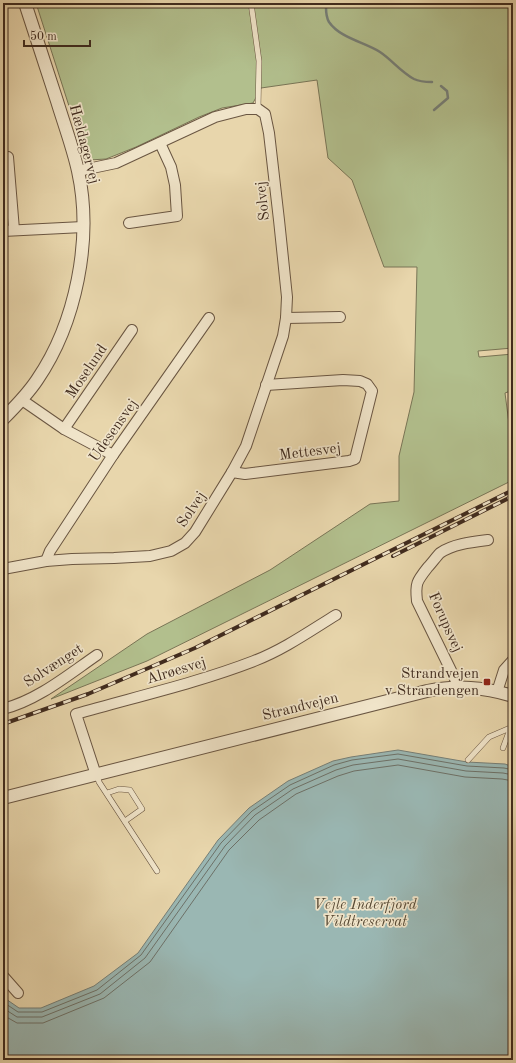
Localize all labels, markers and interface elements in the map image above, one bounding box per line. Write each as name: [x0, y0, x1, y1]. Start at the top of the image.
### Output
scale bar: [24, 22, 90, 48]
text: 50 m: [30, 30, 57, 43]
street label: Hældagervej: [66, 103, 101, 186]
street label: Solvej: [254, 180, 273, 221]
street label: Moselund: [64, 342, 111, 401]
street label: Udesensvej: [87, 397, 141, 465]
street label: Mettesvej: [278, 441, 342, 464]
street label: Solvej: [175, 489, 210, 531]
street label: Forupsvej: [425, 590, 464, 655]
street label: Solvænget: [22, 642, 86, 691]
street label: Alrøesvej: [145, 655, 208, 688]
place label: Strandvejen v Strandengen: [385, 667, 479, 699]
marker: Strandvejen v Strandengen: [482, 677, 492, 687]
street label: Strandvejen: [261, 691, 340, 724]
park label: Vejle Inderfjord Vildtreservat: [313, 898, 418, 930]

